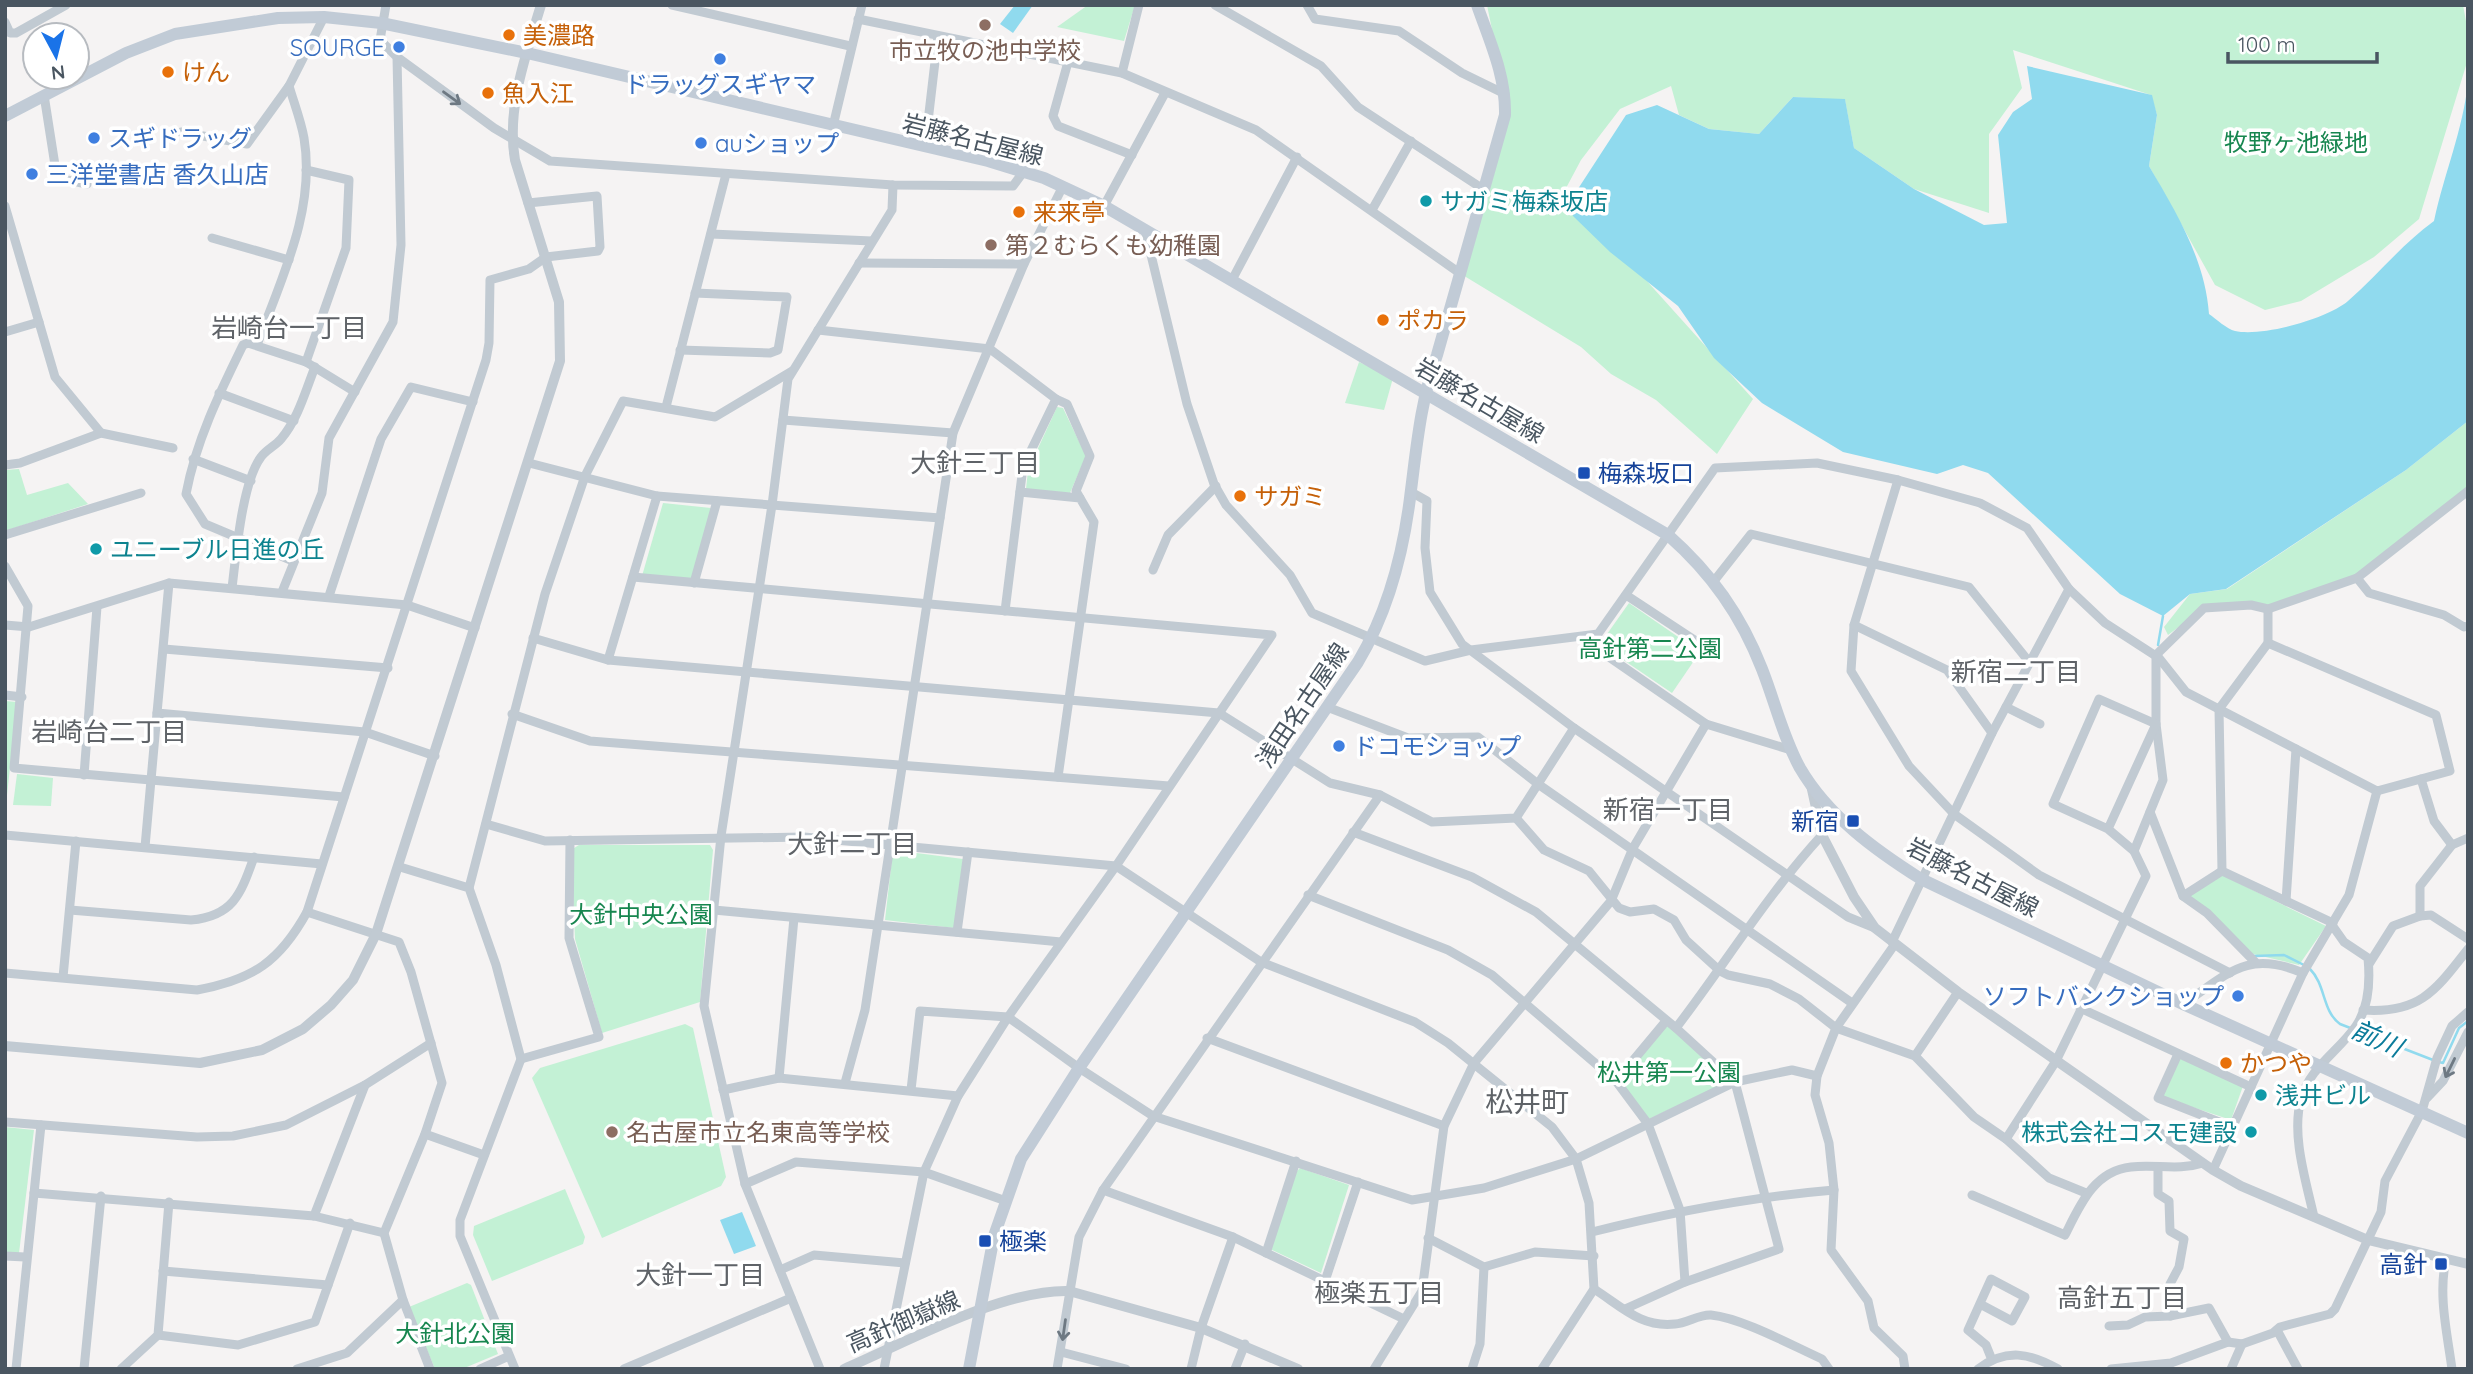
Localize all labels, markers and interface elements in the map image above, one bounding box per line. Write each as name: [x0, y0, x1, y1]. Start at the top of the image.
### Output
marker: 市立牧の池中学校: [977, 17, 993, 33]
place label: 美濃路: [523, 20, 595, 50]
north arrow: [21, 21, 91, 91]
scale bar: [2228, 21, 2377, 65]
marker: 美濃路: [501, 27, 517, 43]
text: 100 m: [2238, 31, 2296, 57]
place label: SOURGE: [290, 32, 385, 62]
place label: 市立牧の池中学校: [889, 35, 1081, 65]
marker: SOURGE: [391, 39, 407, 55]
marker: ドラッグスギヤマ: [712, 51, 728, 67]
place label: けん: [182, 57, 230, 87]
text: N: [50, 60, 66, 86]
marker: けん: [160, 64, 176, 80]
place label: ドラッグスギヤマ: [624, 69, 816, 99]
place label: 魚入江: [502, 78, 574, 108]
marker: 魚入江: [480, 85, 496, 101]
one-way arrow: [442, 90, 461, 105]
street label: 岩藤名古屋線: [900, 107, 1046, 171]
place label: スギドラッグ: [108, 123, 252, 153]
park label: 牧野ヶ池緑地: [2224, 127, 2368, 157]
place label: auショップ: [715, 128, 839, 158]
marker: スギドラッグ: [86, 130, 102, 146]
marker: auショップ: [693, 135, 709, 151]
place label: 三洋堂書店 香久山店: [46, 159, 269, 189]
marker: 三洋堂書店 香久山店: [24, 166, 40, 182]
place label: サガミ梅森坂店: [1440, 186, 1608, 216]
marker: サガミ梅森坂店: [1418, 193, 1434, 209]
place label: 来来亭: [1033, 197, 1105, 227]
marker: 来来亭: [1011, 204, 1027, 220]
place label: 第２むらくも幼稚園: [1005, 230, 1221, 260]
marker: 第２むらくも幼稚園: [983, 237, 999, 253]
place label: ポカラ: [1397, 305, 1469, 335]
district label: 岩崎台一丁目: [211, 311, 367, 344]
marker: ポカラ: [1375, 312, 1391, 328]
street label: 岩藤名古屋線: [1410, 351, 1550, 449]
district label: 大針三丁目: [910, 446, 1040, 479]
place label: 梅森坂口: [1598, 458, 1694, 488]
marker: 梅森坂口: [1576, 465, 1592, 481]
place label: サガミ: [1254, 481, 1326, 511]
marker: サガミ: [1232, 488, 1248, 504]
place label: ユニーブル日進の丘: [110, 534, 325, 564]
marker: ユニーブル日進の丘: [88, 541, 104, 557]
park label: 高針第二公園: [1578, 633, 1722, 663]
street label: 浅田名古屋線: [1249, 637, 1355, 773]
district label: 新宿二丁目: [1951, 655, 2081, 688]
district label: 岩崎台二丁目: [31, 715, 187, 748]
place label: ドコモショップ: [1353, 731, 1521, 761]
marker: ドコモショップ: [1331, 738, 1347, 754]
district label: 新宿一丁目: [1603, 793, 1733, 826]
place label: 新宿: [1791, 806, 1839, 836]
marker: 新宿: [1845, 813, 1861, 829]
district label: 大針二丁目: [787, 827, 917, 860]
street label: 岩藤名古屋線: [1902, 831, 2044, 923]
park label: 大針中央公園: [569, 899, 713, 929]
place label: ソフトバンクショップ: [1983, 981, 2224, 1011]
marker: ソフトバンクショップ: [2230, 988, 2246, 1004]
water label: 前川: [2347, 1012, 2410, 1065]
place label: かつや: [2240, 1048, 2312, 1078]
marker: かつや: [2218, 1055, 2234, 1071]
park label: 松井第一公園: [1597, 1057, 1741, 1087]
one-way arrow: [2442, 1057, 2456, 1078]
place label: 浅井ビル: [2275, 1080, 2371, 1110]
district label: 松井町: [1485, 1084, 1569, 1119]
marker: 浅井ビル: [2253, 1087, 2269, 1103]
place label: 名古屋市立名東高等学校: [626, 1117, 890, 1147]
place label: 株式会社コスモ建設: [2021, 1117, 2237, 1147]
marker: 名古屋市立名東高等学校: [604, 1124, 620, 1140]
marker: 株式会社コスモ建設: [2243, 1124, 2259, 1140]
place label: 極楽: [999, 1226, 1047, 1256]
marker: 極楽: [977, 1233, 993, 1249]
place label: 高針: [2379, 1249, 2427, 1279]
marker: 高針: [2433, 1256, 2449, 1272]
district label: 大針一丁目: [635, 1258, 765, 1291]
district label: 極楽五丁目: [1314, 1276, 1444, 1309]
district label: 高針五丁目: [2057, 1281, 2187, 1314]
street label: 高針御嶽線: [842, 1284, 964, 1358]
park label: 大針北公園: [395, 1318, 515, 1348]
one-way arrow: [1057, 1318, 1070, 1341]

